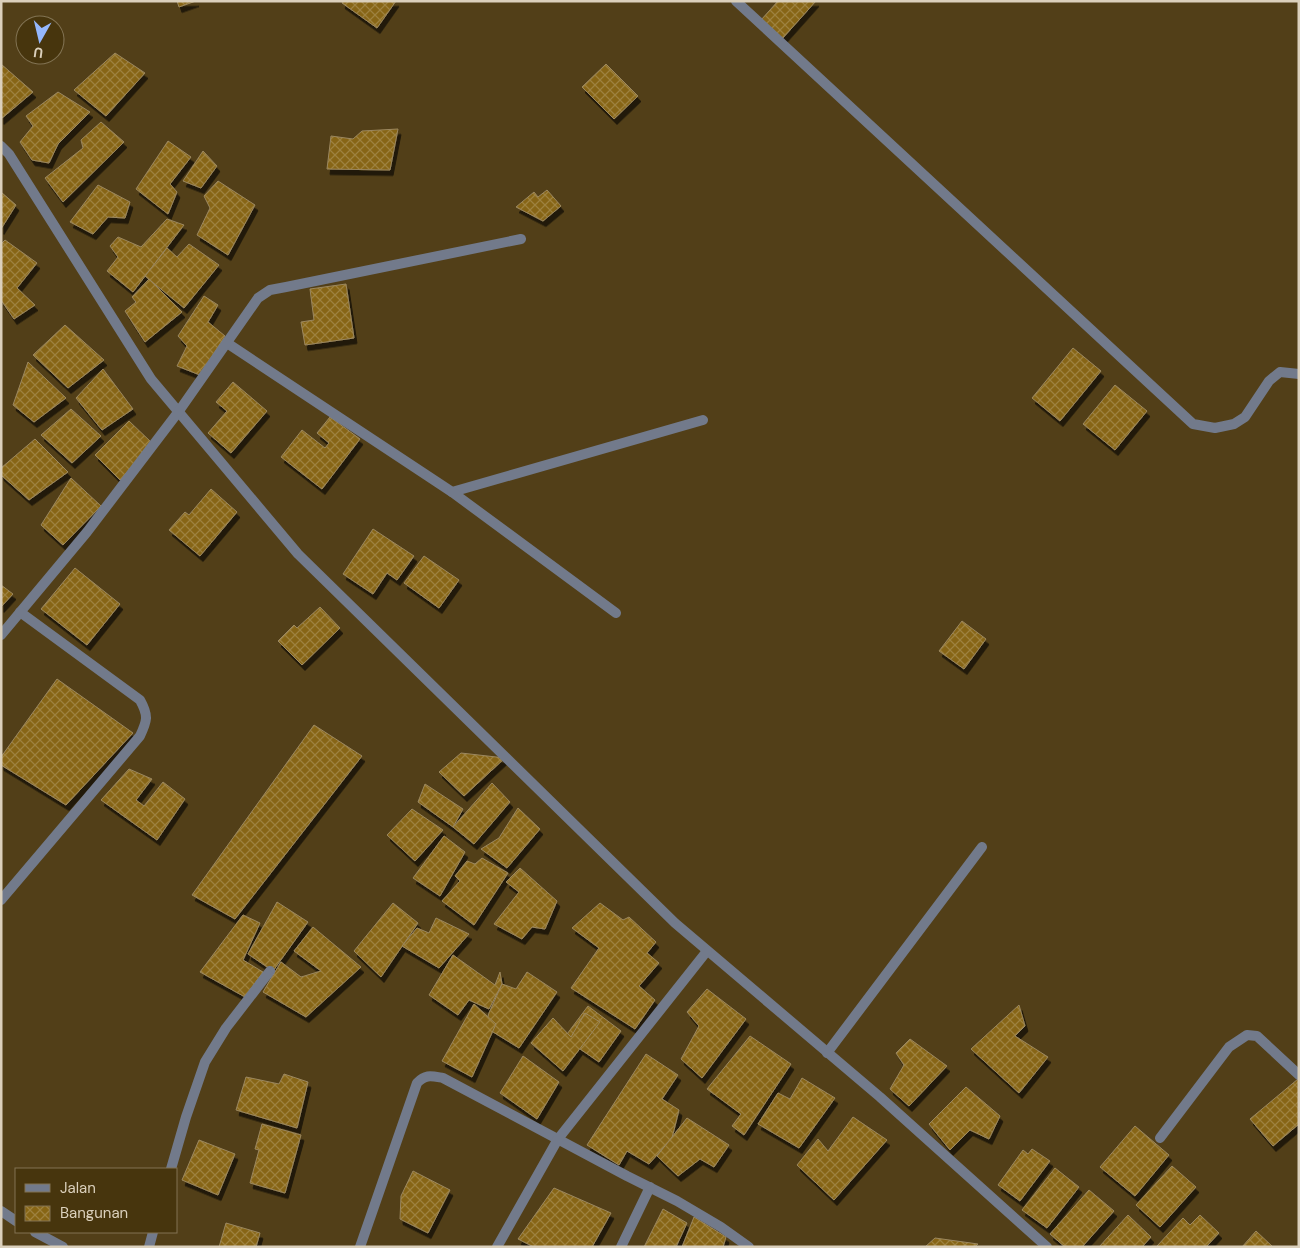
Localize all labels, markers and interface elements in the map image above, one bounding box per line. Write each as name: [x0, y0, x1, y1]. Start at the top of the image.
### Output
north arrow: [15, 15, 65, 65]
text: U: [32, 43, 44, 62]
legend: [15, 1168, 178, 1233]
text: Jalan: [60, 1178, 96, 1198]
text: Bangunan: [60, 1203, 128, 1223]

